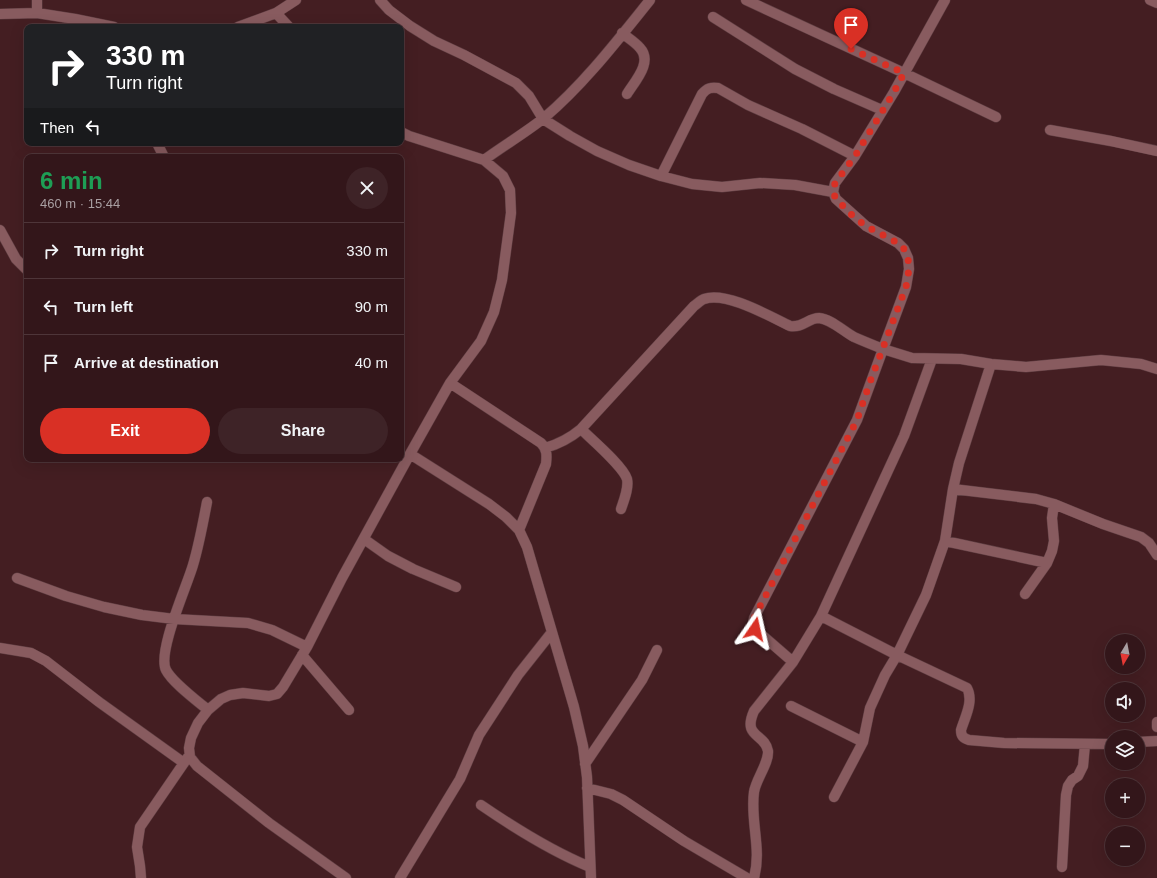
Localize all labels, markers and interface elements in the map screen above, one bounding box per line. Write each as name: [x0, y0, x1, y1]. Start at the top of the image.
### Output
pin: [834, 8, 868, 49]
icon: arrive: [840, 14, 862, 36]
icon: right: [40, 40, 92, 92]
text: 330 m: [106, 40, 185, 71]
text: Turn right: [106, 73, 182, 93]
icon: left: [82, 116, 104, 138]
text: Then: [40, 119, 74, 136]
text: 6 min: [40, 167, 103, 194]
button: close: [346, 167, 388, 209]
text: 460 m · 15:44: [40, 196, 120, 211]
icon: right: [40, 240, 62, 262]
text: Turn right: [74, 242, 144, 259]
text: 330 m: [346, 242, 388, 259]
icon: left: [40, 296, 62, 318]
text: Turn left: [74, 298, 133, 315]
text: 90 m: [355, 298, 388, 315]
icon: arrive: [40, 352, 62, 374]
text: Arrive at destination: [74, 354, 219, 371]
text: 40 m: [355, 354, 388, 371]
button: Exit: [40, 408, 210, 454]
button: Share: [218, 408, 388, 454]
position arrow: [734, 608, 776, 650]
north arrow: [1105, 634, 1145, 674]
map controls: [1105, 634, 1145, 866]
button: sound: [1105, 682, 1145, 722]
button: layers: [1105, 730, 1145, 770]
button: +: [1105, 778, 1145, 818]
button: −: [1105, 826, 1145, 866]

